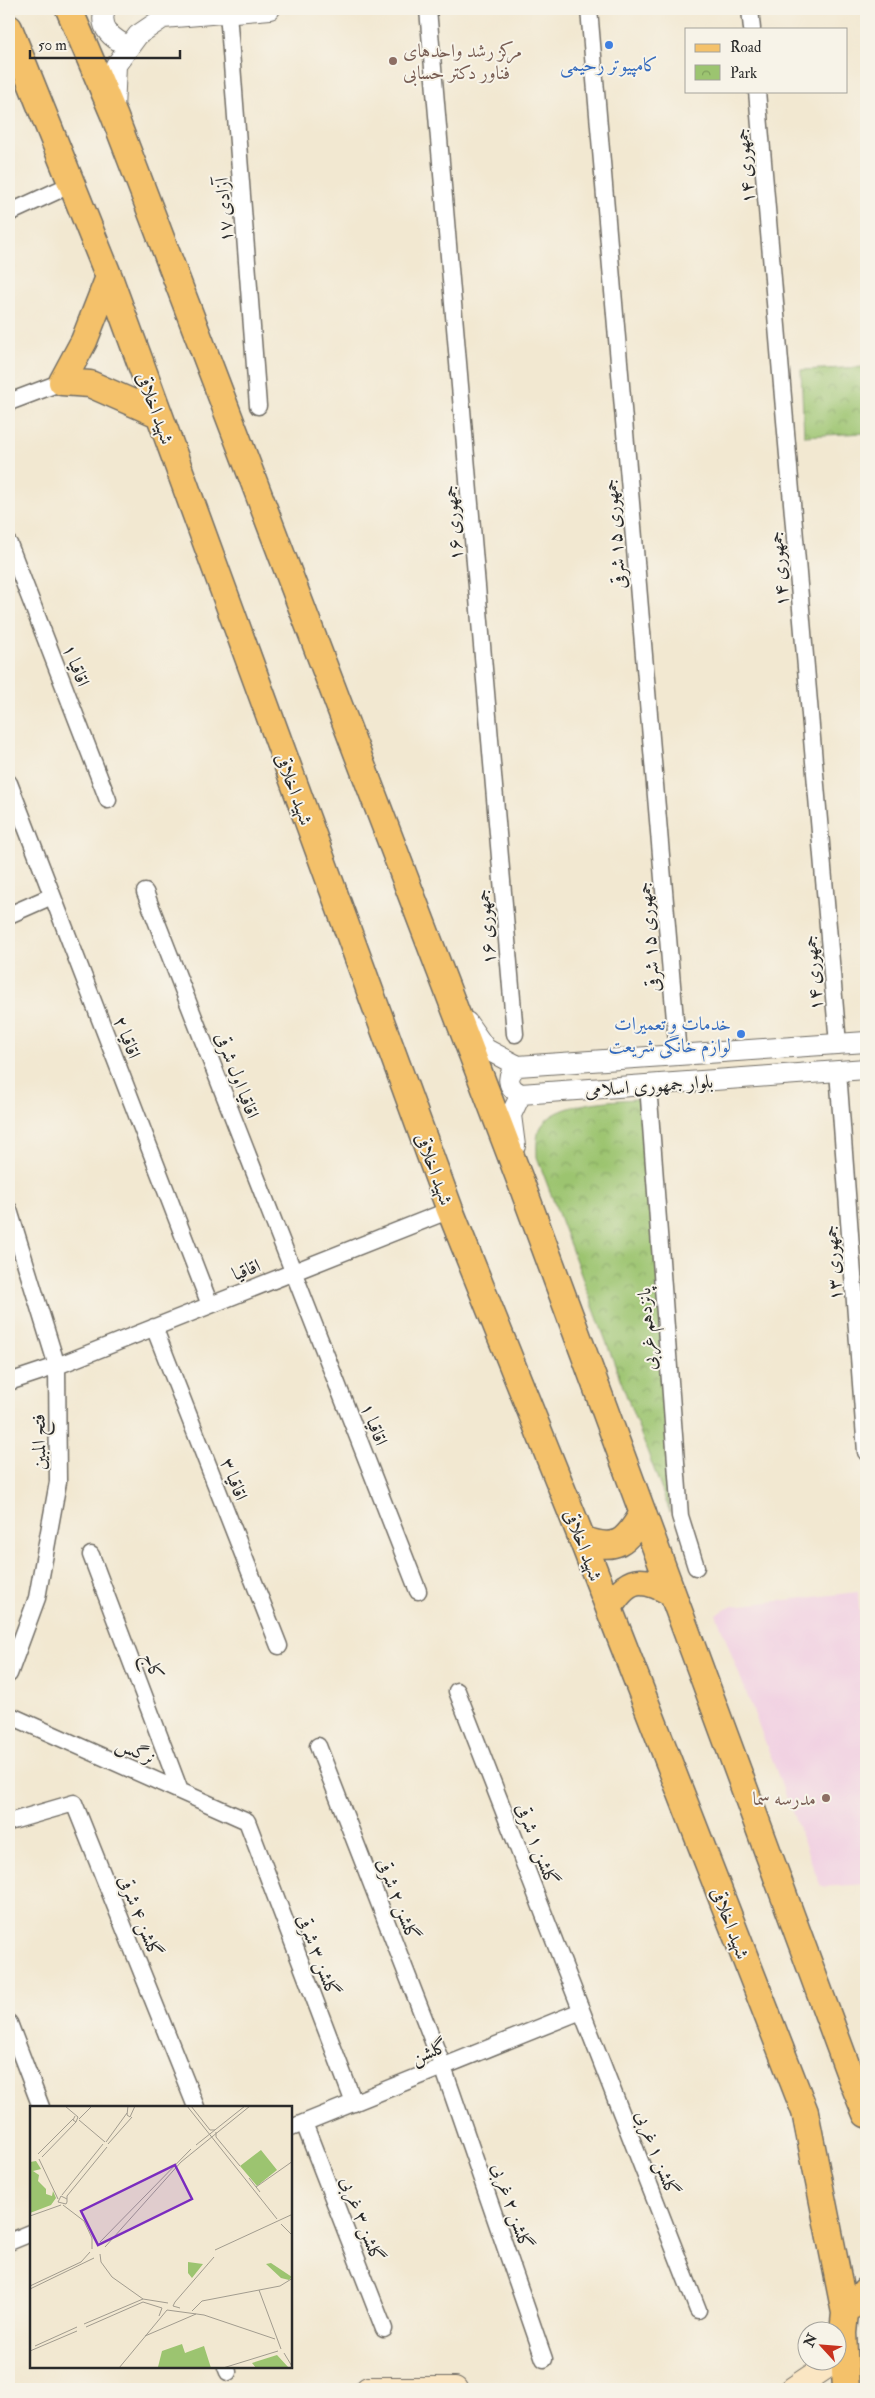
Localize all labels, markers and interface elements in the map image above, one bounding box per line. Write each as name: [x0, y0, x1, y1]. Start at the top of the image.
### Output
scale bar: [30, 28, 180, 60]
legend: [685, 28, 848, 92]
text: 50 m: [38, 36, 67, 55]
text: Road: [730, 38, 762, 57]
place label: مرکز رشد واحدهای فناور دکتر حسابی: [403, 39, 522, 87]
marker: کامپیوتر رحیمی: [603, 39, 615, 51]
place label: کامپیوتر رحیمی: [560, 53, 658, 78]
marker: مرکز رشد واحدهای فناور دکتر حسابی: [387, 55, 399, 67]
text: Park: [730, 64, 757, 83]
street label: جمهوری ۱۴: [730, 127, 760, 205]
street label: آزادی ۱۷: [210, 175, 238, 243]
street label: شهید اخلاقی: [131, 369, 179, 448]
street label: جمهوری ۱۵ شرقی: [598, 478, 632, 590]
street label: جمهوری ۱۶: [438, 484, 468, 562]
street label: جمهوری ۱۴: [764, 530, 794, 608]
street label: اقاقیا ۱: [57, 641, 95, 690]
street label: شهید اخلاقی: [270, 750, 318, 829]
street label: جمهوری ۱۵ شرقی: [632, 881, 666, 993]
street label: جمهوری ۱۶: [471, 888, 501, 966]
street label: جمهوری ۱۴: [798, 934, 828, 1012]
place label: خدمات و تعمیرات لوازم خانگی شریعت: [608, 1012, 731, 1062]
street label: اقاقیا ۲: [108, 1013, 146, 1062]
marker: خدمات و تعمیرات لوازم خانگی شریعت: [735, 1028, 747, 1040]
street label: اقاقیا اول شرقی: [210, 1029, 264, 1122]
street label: بلوار جمهوری اسلامی: [584, 1070, 714, 1102]
street label: شهید اخلاقی: [410, 1130, 458, 1209]
street label: جمهوری ۱۳: [818, 1224, 848, 1302]
street label: اقاقیا: [229, 1253, 264, 1286]
street label: پانزدهم غربی: [632, 1285, 668, 1371]
street label: اقاقیا ۱: [355, 1400, 393, 1449]
street label: فتح المبین: [27, 1414, 56, 1470]
street label: اقاقیا ۳: [215, 1455, 253, 1504]
street label: شهید اخلاقی: [558, 1506, 608, 1585]
street label: کاج: [132, 1649, 169, 1685]
street label: نرگس: [112, 1732, 159, 1770]
place label: مدرسه سما: [752, 1787, 816, 1811]
marker: مدرسه سما: [820, 1792, 832, 1804]
street label: گلشن ۱ شرقی: [509, 1799, 564, 1890]
street label: گلشن ۲ شرقی: [370, 1854, 425, 1945]
street label: گلشن ۴ شرقی: [112, 1872, 167, 1962]
street label: شهید اخلاقی: [705, 1884, 755, 1963]
street label: گلشن ۳ شرقی: [290, 1910, 345, 2001]
street label: گلشن: [408, 2034, 452, 2071]
inset map: [30, 2106, 292, 2368]
street label: گلشن ۱ غربی: [628, 2107, 684, 2200]
street label: گلشن ۲ غربی: [484, 2160, 538, 2253]
street label: گلشن ۳ غربی: [333, 2173, 389, 2266]
north arrow: [798, 2320, 848, 2370]
text: N: [800, 2331, 821, 2351]

